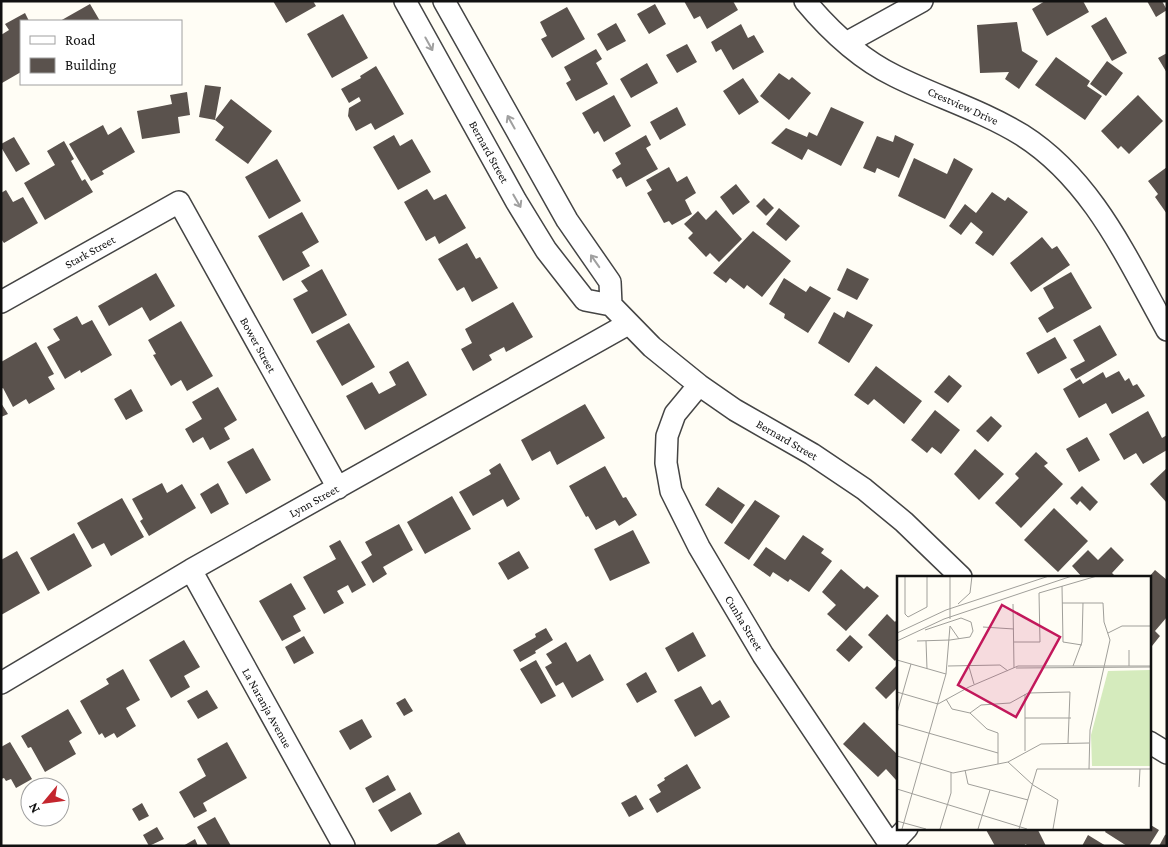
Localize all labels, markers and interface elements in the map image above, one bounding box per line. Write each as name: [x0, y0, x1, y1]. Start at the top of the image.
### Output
legend: [20, 20, 182, 85]
text: Road: [65, 32, 96, 48]
one-way arrow: [424, 36, 434, 51]
text: Building: [65, 57, 116, 74]
street label: Crestview Drive: [925, 84, 1001, 128]
one-way arrow: [506, 115, 515, 130]
street label: Bernard Street: [466, 119, 512, 186]
one-way arrow: [512, 193, 522, 207]
street label: Stark Street: [62, 232, 119, 272]
one-way arrow: [590, 254, 600, 268]
street label: Bower Street: [237, 315, 279, 376]
street label: Bernard Street: [754, 417, 821, 464]
street label: Lynn Street: [287, 481, 342, 520]
inset map: [897, 576, 1150, 830]
street label: Cunha Street: [722, 593, 767, 654]
street label: La Naranja Avenue: [239, 666, 295, 750]
north arrow: [20, 777, 70, 827]
text: N: [24, 800, 43, 816]

